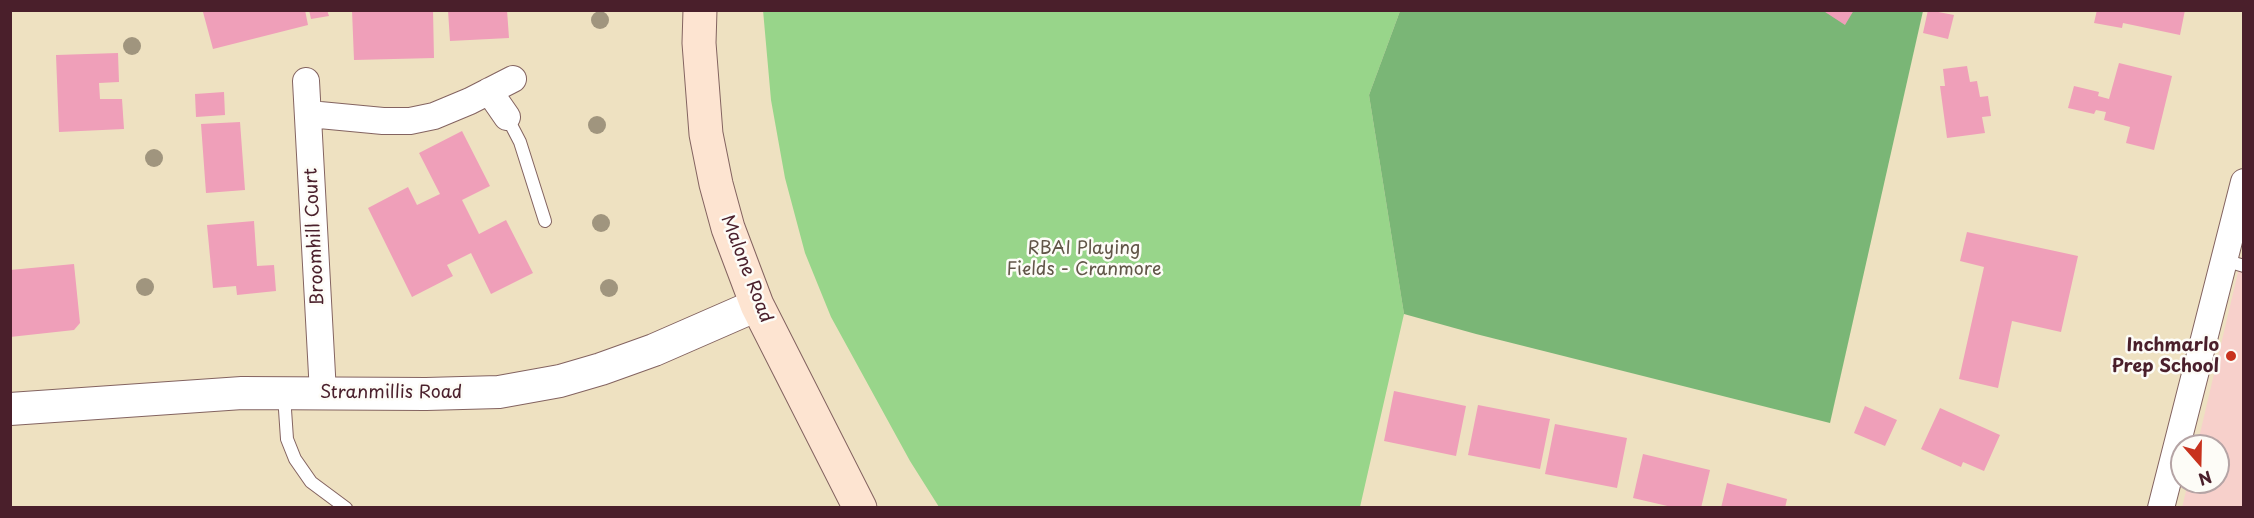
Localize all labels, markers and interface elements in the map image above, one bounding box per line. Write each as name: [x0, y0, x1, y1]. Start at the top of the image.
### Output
street label: Broomhill Court: [301, 167, 329, 307]
street label: Malone Road: [716, 212, 776, 326]
park label: RBAI Playing Fields - Cranmore: [1006, 238, 1162, 280]
place label: Inchmarlo Prep School: [2112, 335, 2219, 378]
marker: Inchmarlo Prep School: [2224, 349, 2238, 363]
street label: Stranmillis Road: [320, 382, 462, 404]
north arrow: [2170, 434, 2230, 494]
text: N: [2195, 466, 2216, 492]

